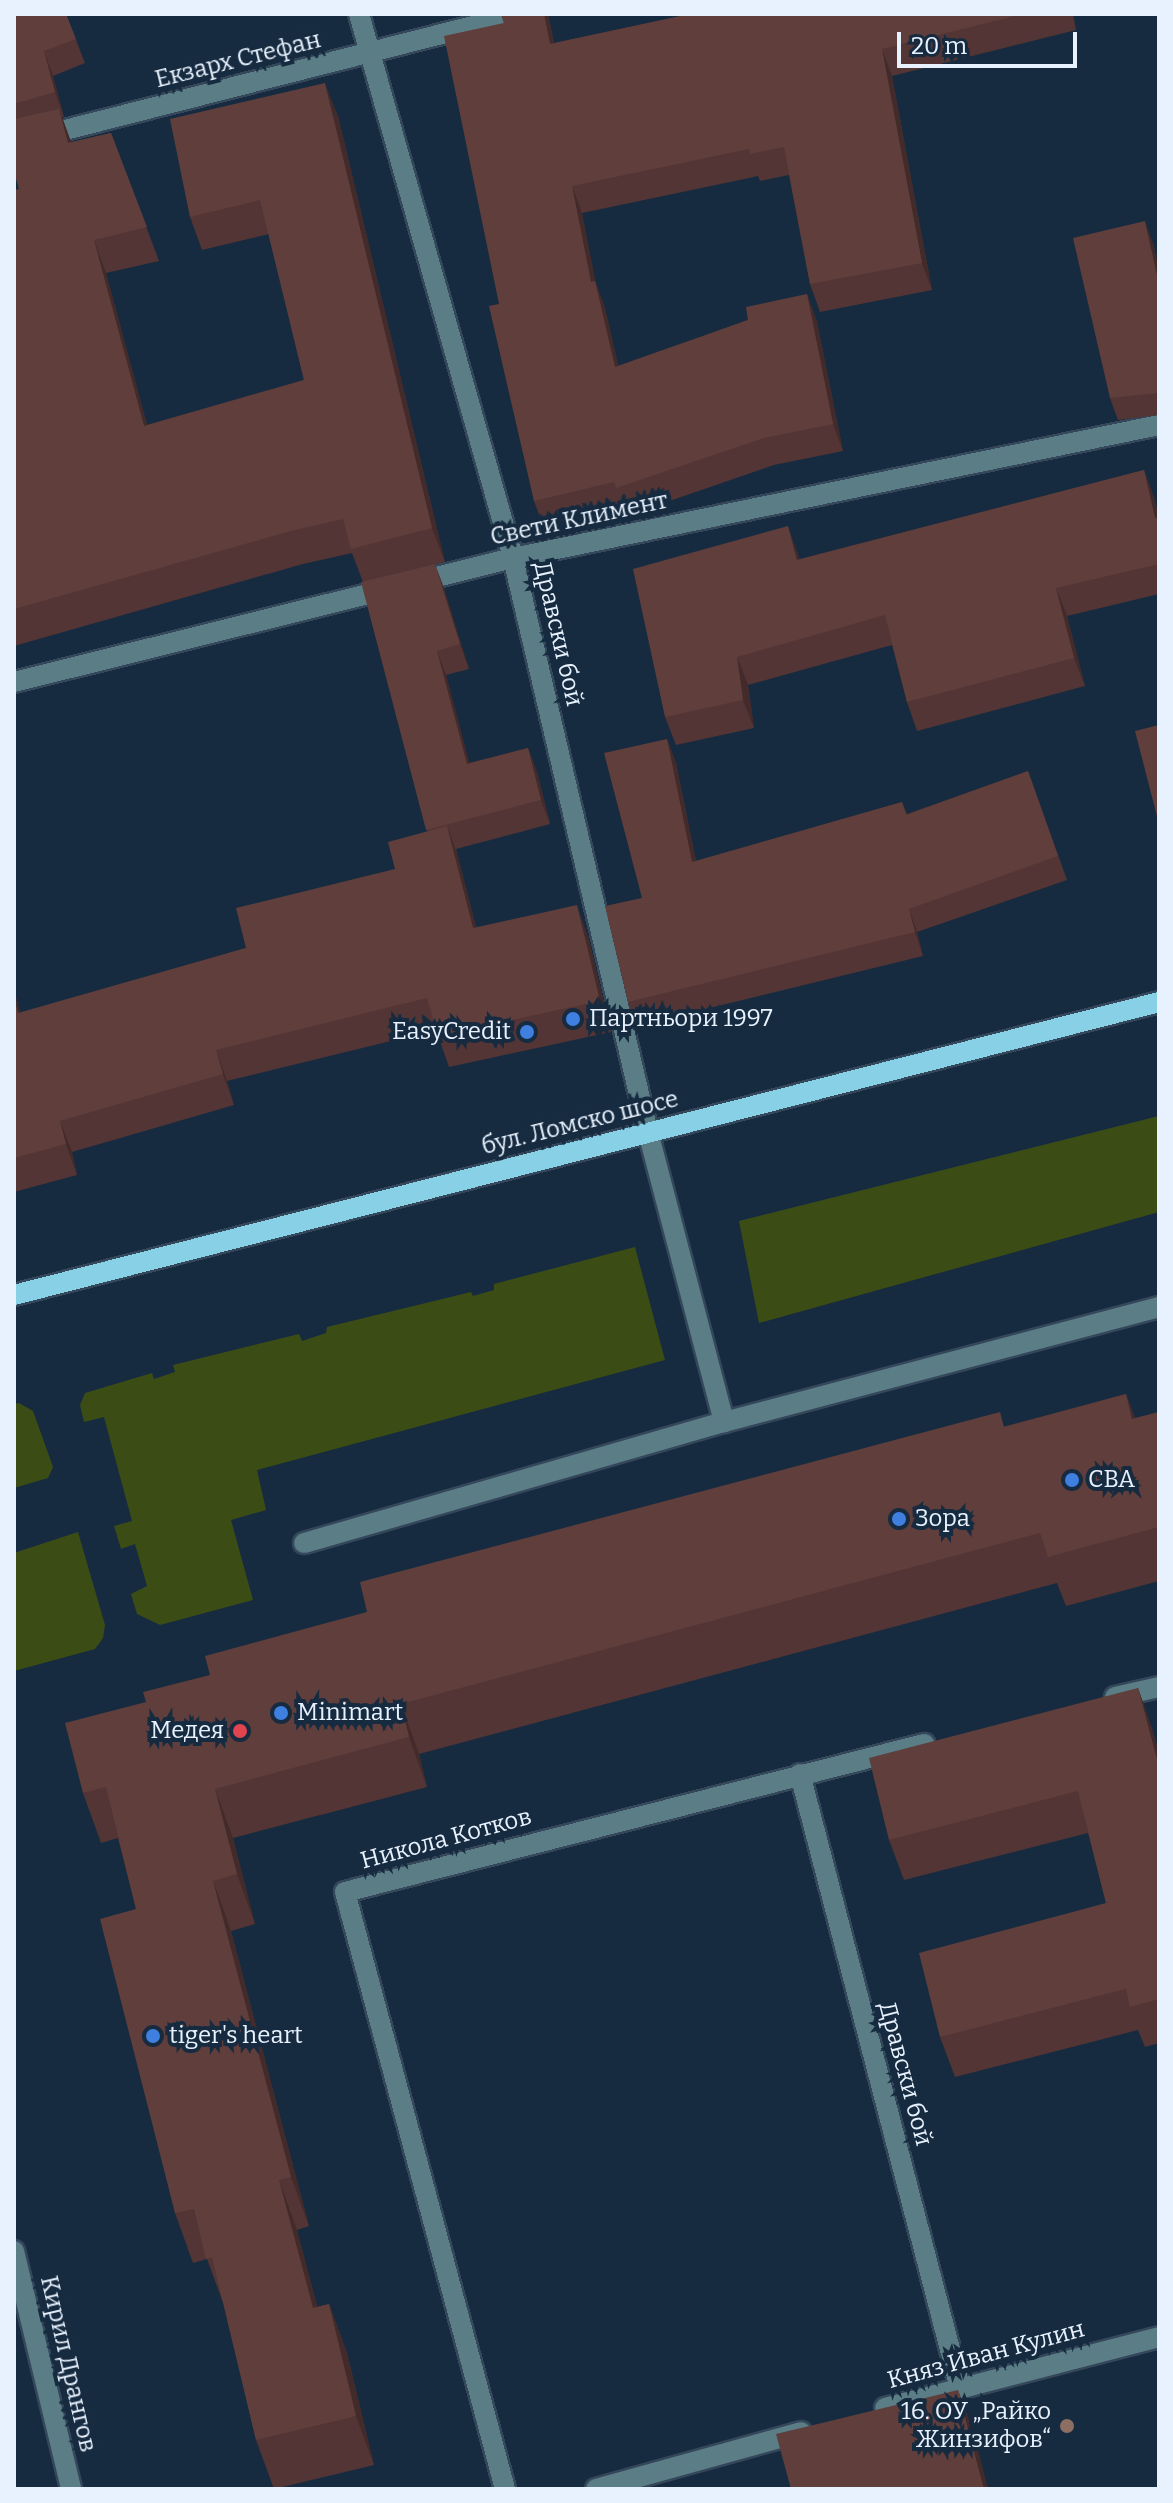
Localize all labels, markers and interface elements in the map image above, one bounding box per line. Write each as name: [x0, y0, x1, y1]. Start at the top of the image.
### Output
scale bar: [901, 16, 1081, 66]
street label: Екзарх Стефан: [152, 25, 324, 95]
text: 20 m: [911, 32, 967, 60]
street label: Свети Климент: [488, 486, 670, 552]
street label: Дравски бой: [527, 559, 589, 709]
place label: Партньори 1997: [589, 1005, 773, 1033]
marker: Партньори 1997: [564, 1010, 582, 1028]
place label: EasyCredit: [392, 1018, 511, 1046]
marker: EasyCredit: [518, 1023, 536, 1041]
street label: бул. Ломско шосе: [479, 1085, 681, 1161]
place label: CBA: [1088, 1466, 1135, 1494]
marker: CBA: [1063, 1471, 1081, 1489]
place label: Зора: [915, 1505, 970, 1533]
marker: Зора: [890, 1510, 908, 1528]
place label: Minimart: [297, 1699, 403, 1727]
marker: Minimart: [272, 1704, 290, 1722]
place label: Медея: [150, 1717, 224, 1745]
marker: Медея: [231, 1722, 249, 1740]
street label: Никола Котков: [357, 1802, 535, 1876]
street label: Дравски бой: [872, 1999, 938, 2149]
place label: tiger's heart: [169, 2022, 303, 2050]
marker: tiger's heart: [144, 2027, 162, 2045]
street label: Кирил Дрангов: [34, 2273, 102, 2455]
street label: Княз Иван Кулин: [884, 2315, 1088, 2395]
place label: 16. ОУ „Райко Жинзифов“: [901, 2398, 1051, 2454]
marker: 16. ОУ „Райко Жинзифов“: [1058, 2417, 1076, 2435]

